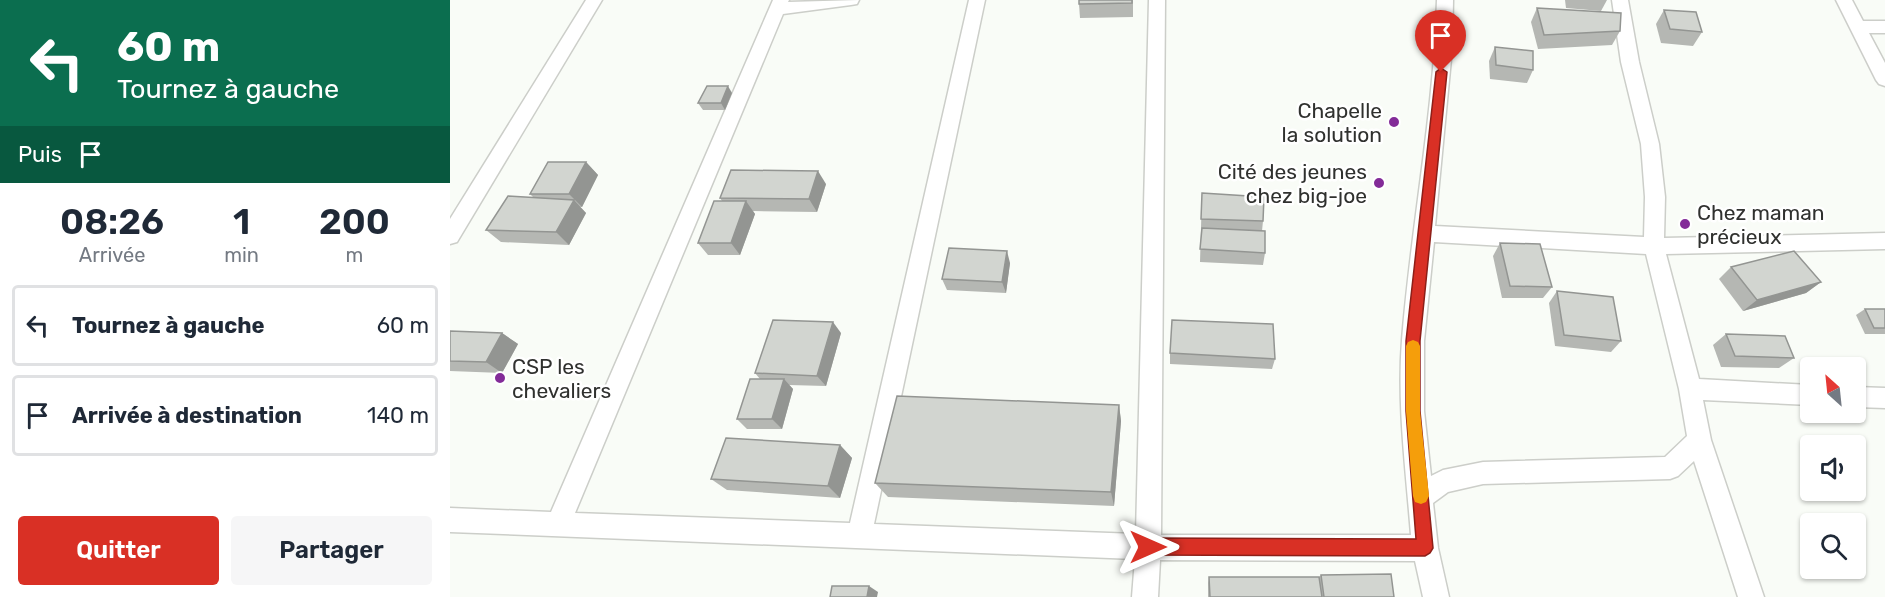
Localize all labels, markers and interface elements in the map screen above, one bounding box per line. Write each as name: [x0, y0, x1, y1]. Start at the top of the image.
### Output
pin: [1415, 10, 1466, 72]
icon: arrive: [1424, 19, 1457, 52]
text: 60 m: [117, 22, 220, 72]
icon: left: [18, 24, 96, 102]
text: Tournez à gauche: [117, 73, 339, 105]
place label: Chapelle la solution: [1282, 98, 1382, 147]
marker: Chapelle la solution: [1387, 115, 1401, 129]
icon: arrive: [74, 138, 107, 171]
text: Puis: [18, 141, 62, 168]
place label: Cité des jeunes chez big-joe: [1218, 159, 1367, 208]
marker: Cité des jeunes chez big-joe: [1372, 176, 1386, 190]
text: 08:26: [60, 200, 164, 243]
text: 1: [233, 200, 250, 243]
text: 200: [319, 200, 390, 243]
place label: Chez maman précieux: [1697, 200, 1825, 249]
marker: Chez maman précieux: [1678, 217, 1692, 231]
text: Arrivée: [79, 243, 145, 267]
text: min: [224, 243, 259, 267]
text: m: [346, 243, 363, 267]
icon: left: [21, 309, 54, 342]
text: Tournez à gauche: [72, 312, 265, 339]
text: 60 m: [377, 312, 429, 339]
place label: CSP les chevaliers: [512, 354, 611, 403]
north arrow: [1800, 357, 1866, 423]
map controls: [1800, 357, 1866, 579]
marker: CSP les chevaliers: [493, 371, 507, 385]
icon: arrive: [21, 399, 54, 432]
text: Arrivée à destination: [72, 402, 302, 429]
text: 140 m: [367, 402, 429, 429]
button: sound: [1800, 435, 1866, 501]
button: search: [1800, 513, 1866, 579]
position arrow: [1116, 515, 1180, 579]
button: Quitter: [18, 516, 219, 585]
button: Partager: [231, 516, 432, 585]

